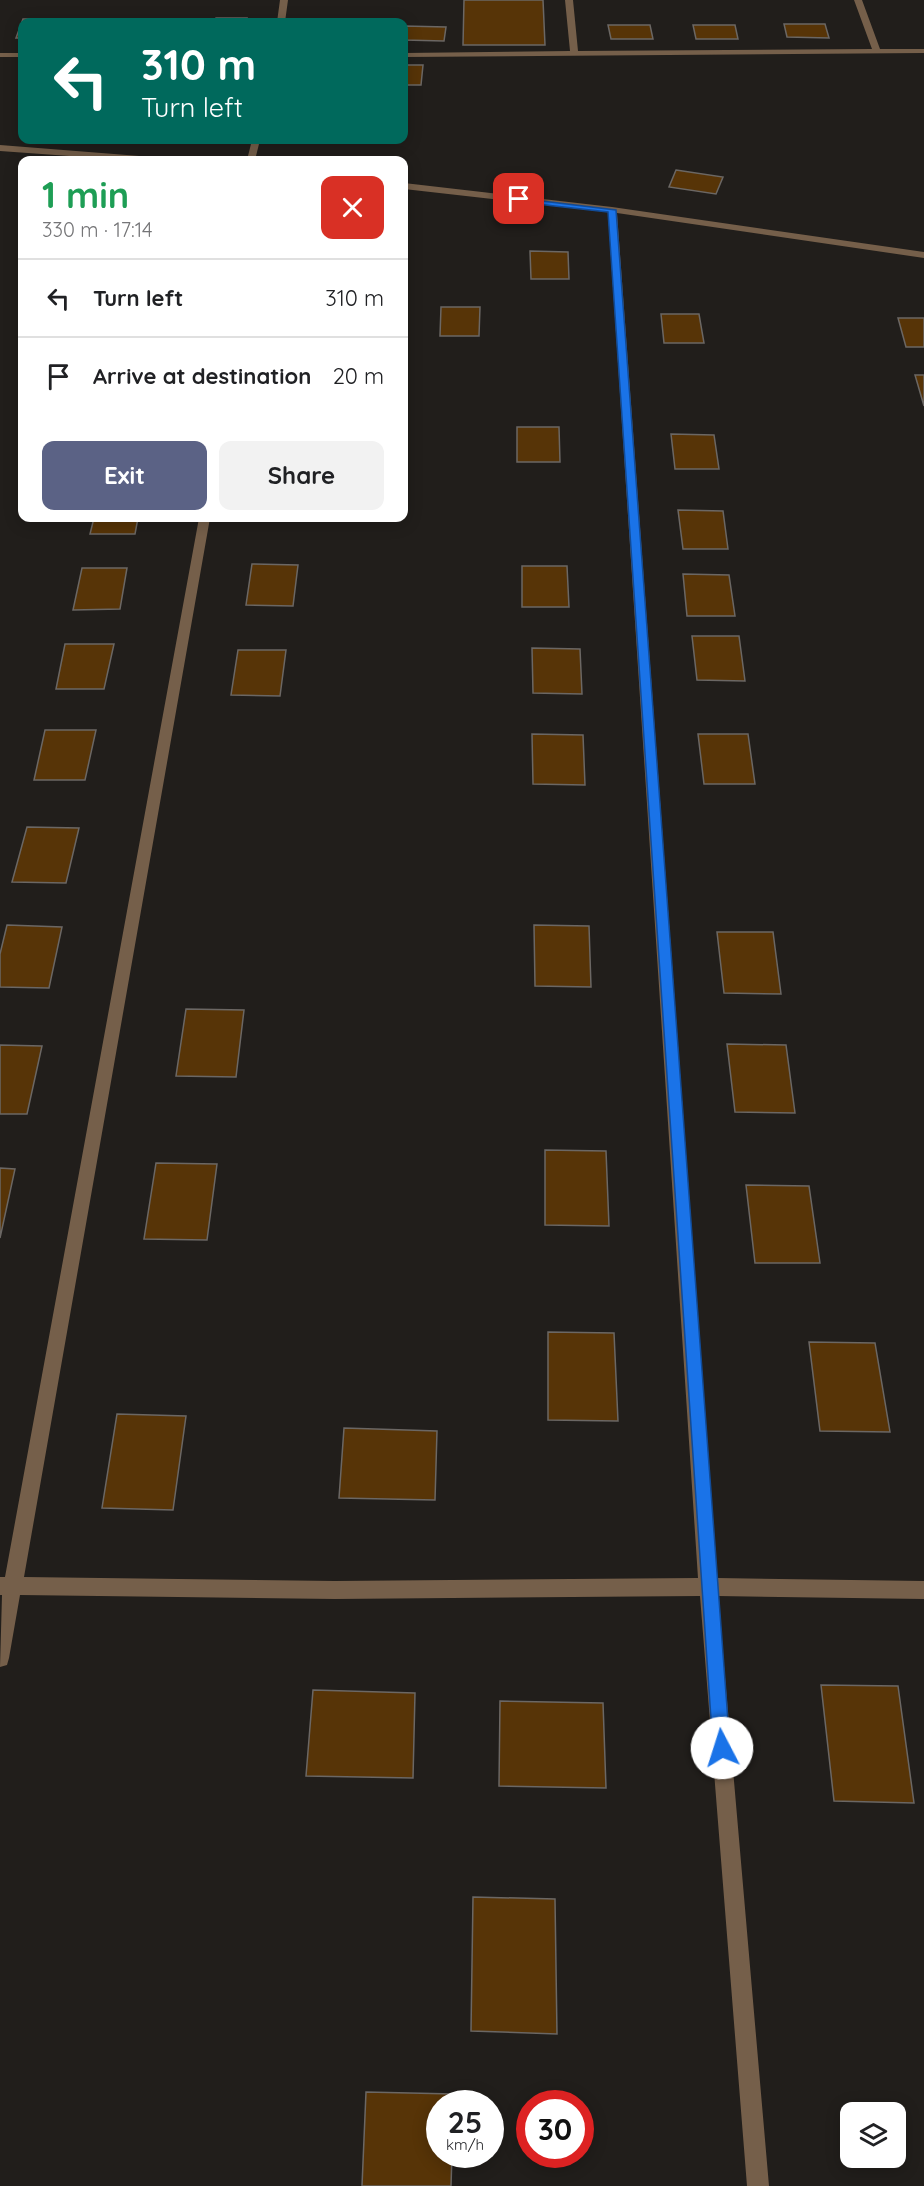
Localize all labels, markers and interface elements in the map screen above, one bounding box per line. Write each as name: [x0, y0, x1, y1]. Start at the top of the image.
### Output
text: 310 m: [141, 38, 256, 91]
icon: left: [42, 42, 120, 120]
text: Turn left: [141, 90, 243, 124]
text: 1 min: [42, 172, 129, 217]
pin: [493, 173, 544, 224]
button: close: [321, 176, 384, 239]
icon: arrive: [502, 182, 535, 215]
text: 330 m · 17:14: [42, 217, 152, 242]
icon: left: [42, 282, 75, 315]
text: Turn left: [93, 284, 183, 312]
text: 310 m: [325, 284, 384, 312]
icon: arrive: [42, 360, 75, 393]
text: Arrive at destination: [93, 362, 311, 390]
text: 20 m: [333, 362, 384, 390]
button: Exit: [42, 441, 207, 510]
button: Share: [219, 441, 384, 510]
position arrow: [690, 1716, 754, 1780]
speed limit sign: 30: [516, 2090, 594, 2168]
map controls: [840, 2102, 906, 2168]
button: layers: [840, 2102, 906, 2168]
text: 25: [448, 2103, 482, 2141]
text: km/h: [446, 2135, 484, 2154]

